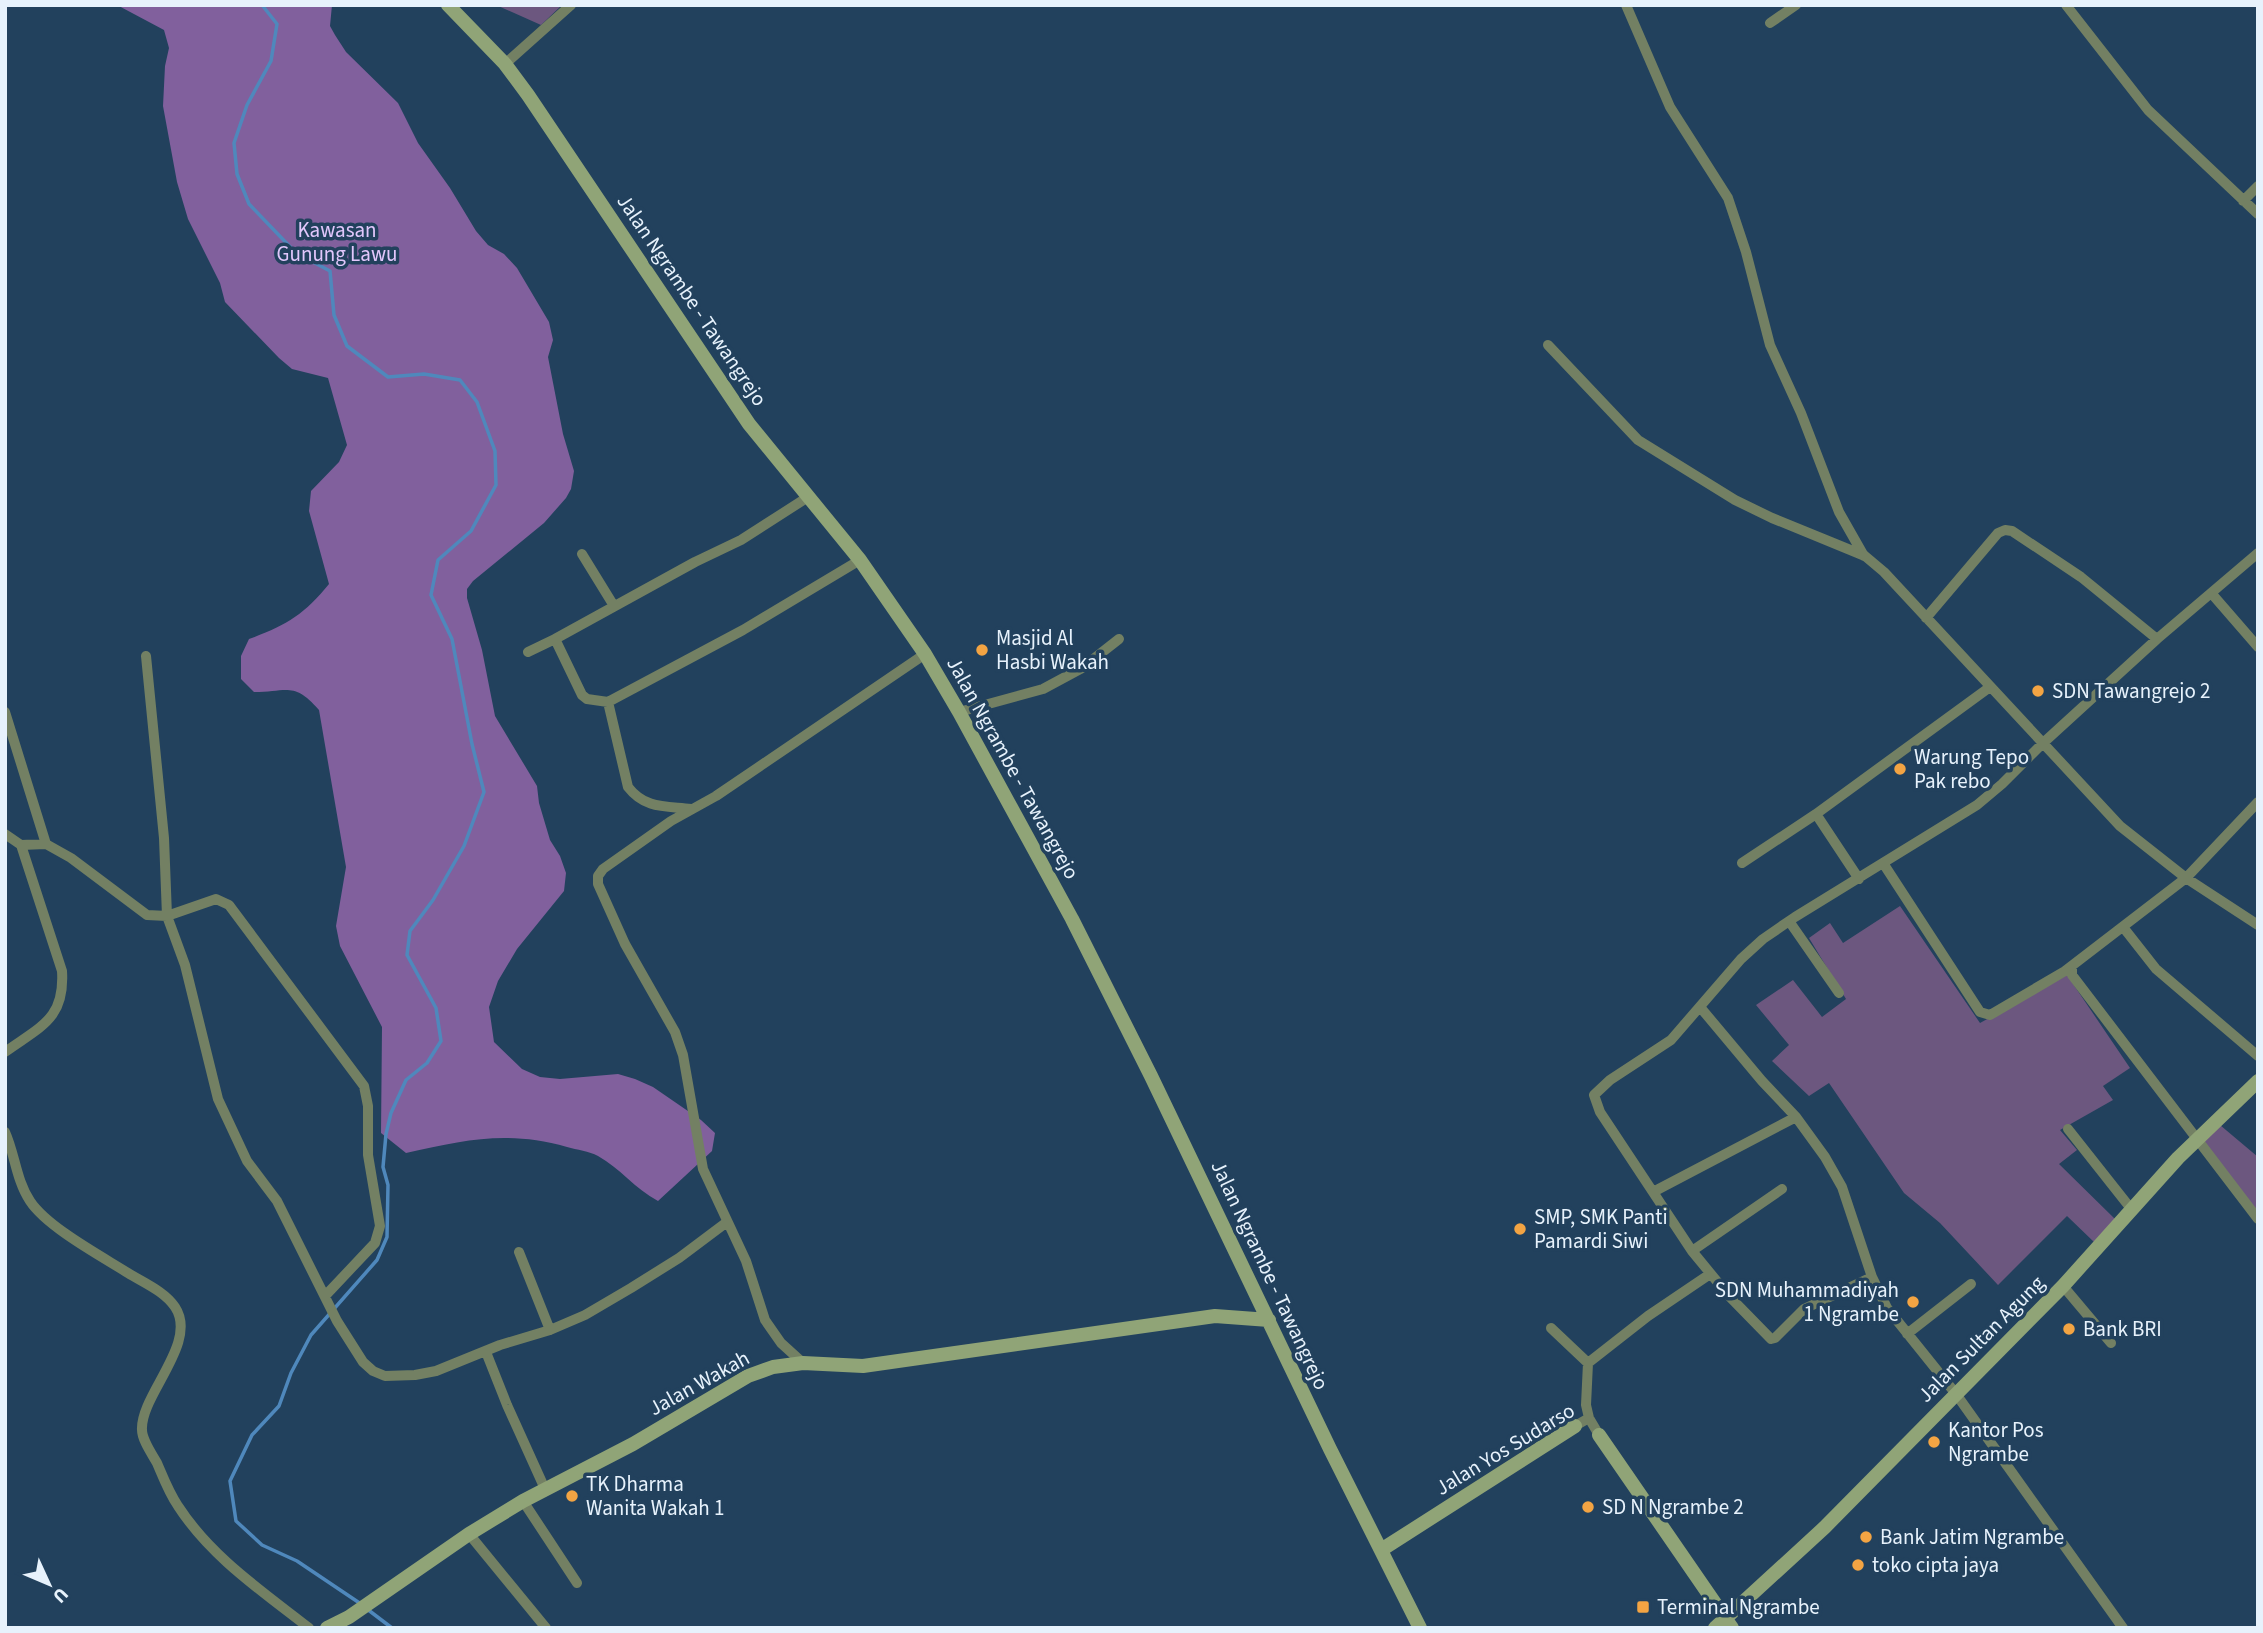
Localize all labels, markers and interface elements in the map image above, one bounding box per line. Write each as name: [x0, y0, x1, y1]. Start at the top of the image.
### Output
street label: Jalan Ngrambe - Tawangrejo: [610, 188, 774, 412]
park label: Kawasan Gunung Lawu: [277, 215, 397, 269]
place label: Masjid Al Hasbi Wakah: [996, 623, 1109, 677]
marker: Masjid Al Hasbi Wakah: [974, 642, 990, 658]
street label: Jalan Ngrambe - Tawangrejo: [939, 651, 1087, 885]
place label: SDN Tawangrejo 2: [2052, 676, 2210, 706]
marker: SDN Tawangrejo 2: [2030, 683, 2046, 699]
place label: Warung Tepo Pak rebo: [1914, 742, 2029, 796]
marker: Warung Tepo Pak rebo: [1892, 761, 1908, 777]
street label: Jalan Ngrambe - Tawangrejo: [1204, 1155, 1336, 1395]
place label: SMP, SMK Panti Pamardi Siwi: [1534, 1202, 1668, 1256]
marker: SMP, SMK Panti Pamardi Siwi: [1512, 1221, 1528, 1237]
street label: Jalan Sultan Agung: [1911, 1268, 2052, 1409]
place label: SDN Muhammadiyah 1 Ngrambe: [1715, 1275, 1899, 1329]
marker: SDN Muhammadiyah 1 Ngrambe: [1905, 1294, 1921, 1310]
place label: Bank BRI: [2083, 1314, 2162, 1344]
marker: Bank BRI: [2061, 1321, 2077, 1337]
street label: Jalan Wakah: [643, 1343, 755, 1423]
street label: Jalan Yos Sudarso: [1430, 1395, 1580, 1503]
place label: Kantor Pos Ngrambe: [1948, 1415, 2044, 1469]
marker: Kantor Pos Ngrambe: [1926, 1434, 1942, 1450]
place label: TK Dharma Wanita Wakah 1: [586, 1469, 724, 1523]
marker: TK Dharma Wanita Wakah 1: [564, 1488, 580, 1504]
place label: SD N Ngrambe 2: [1602, 1492, 1744, 1522]
marker: SD N Ngrambe 2: [1580, 1499, 1596, 1515]
place label: Bank Jatim Ngrambe: [1880, 1522, 2064, 1552]
marker: Bank Jatim Ngrambe: [1858, 1529, 1874, 1545]
north arrow: [14, 1549, 84, 1619]
place label: toko cipta jaya: [1872, 1550, 1999, 1580]
marker: toko cipta jaya: [1850, 1557, 1866, 1573]
text: U: [46, 1581, 74, 1609]
place label: Terminal Ngrambe: [1657, 1592, 1820, 1622]
marker: Terminal Ngrambe: [1635, 1599, 1651, 1615]

